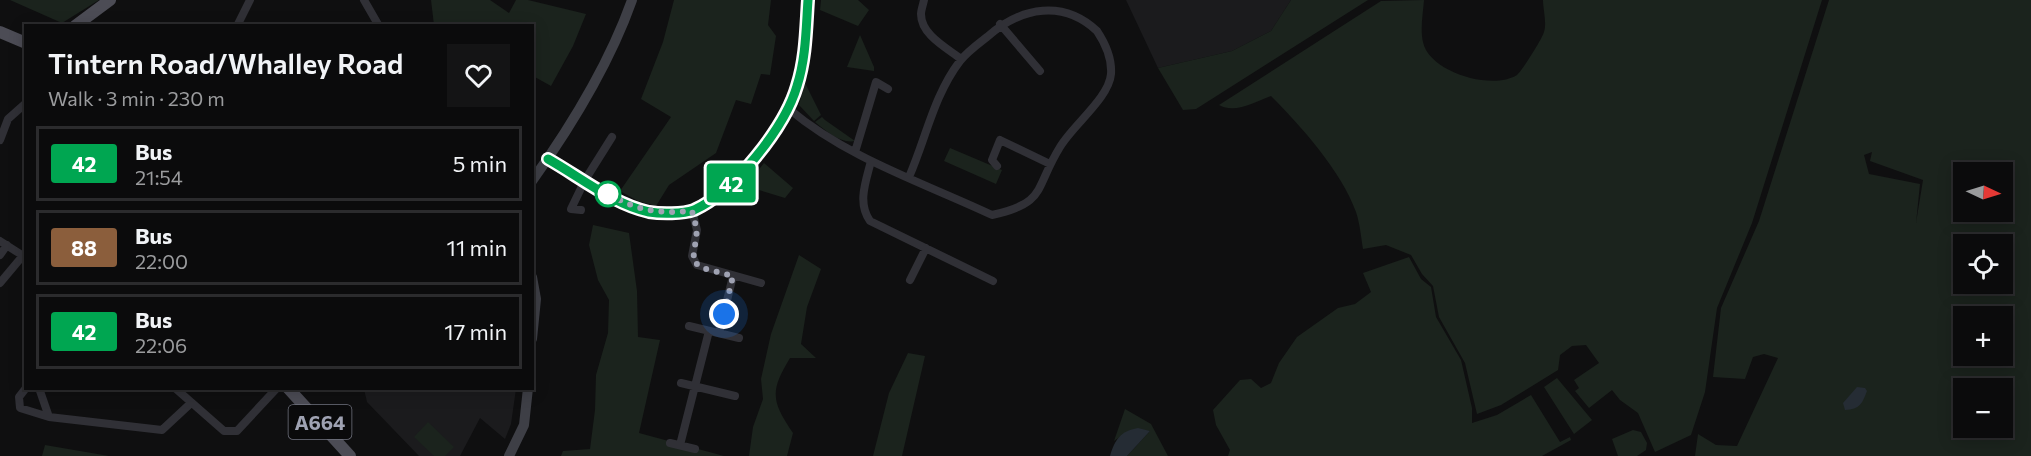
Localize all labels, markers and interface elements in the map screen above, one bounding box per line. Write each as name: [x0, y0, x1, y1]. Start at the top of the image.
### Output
button: heart: [447, 44, 510, 107]
text: Tintern Road/Whalley Road: [48, 46, 403, 80]
text: Walk · 3 min · 230 m: [48, 86, 225, 110]
text: Bus: [135, 138, 172, 165]
text: 5 min: [453, 150, 507, 177]
text: 42: [72, 151, 96, 176]
north arrow: [1953, 162, 2013, 222]
map controls: [1953, 162, 2013, 438]
line badge: 42: [704, 164, 758, 202]
text: 21:54: [135, 165, 183, 189]
text: 42: [719, 171, 743, 196]
unlabelled marker: [595, 181, 621, 207]
text: Bus: [135, 222, 172, 249]
text: 11 min: [447, 234, 507, 261]
button: locate: [1953, 234, 2013, 294]
text: 88: [71, 235, 97, 260]
text: 22:00: [135, 249, 188, 273]
your location: [709, 299, 739, 329]
text: Bus: [135, 306, 172, 333]
button: +: [1953, 306, 2013, 366]
text: 17 min: [444, 318, 507, 345]
text: 42: [72, 319, 96, 344]
text: 22:06: [135, 333, 187, 357]
button: −: [1953, 378, 2013, 438]
road number: A664: [288, 405, 352, 439]

